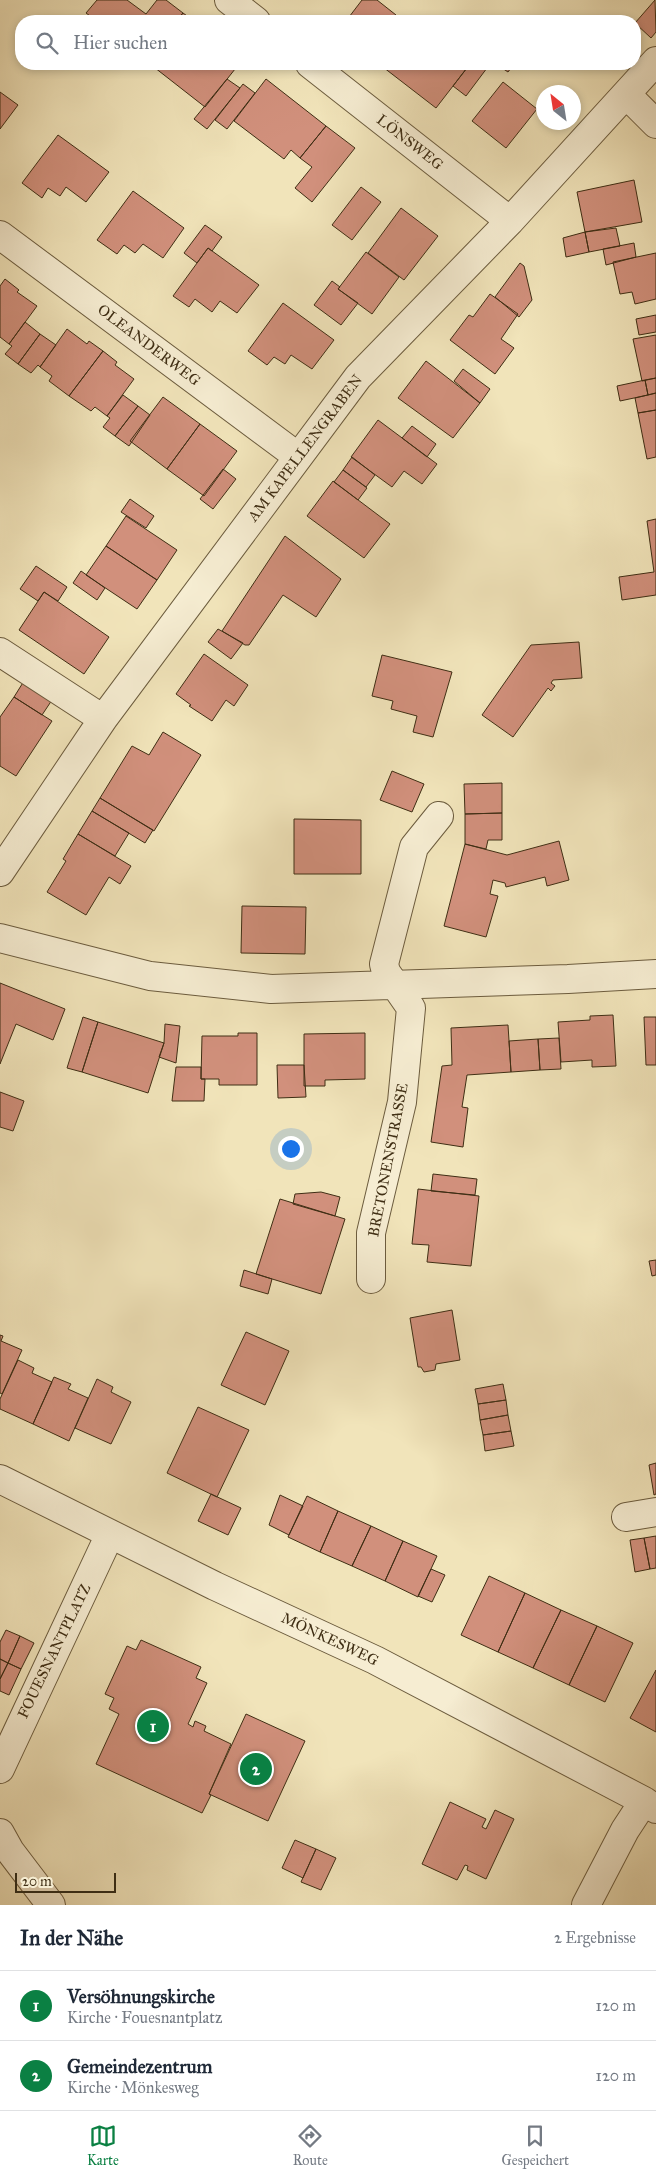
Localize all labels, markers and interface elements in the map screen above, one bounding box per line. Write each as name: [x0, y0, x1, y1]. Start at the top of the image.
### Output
search box: [15, 15, 641, 70]
icon: search: [33, 29, 61, 57]
text: Hier suchen: [73, 31, 167, 54]
north arrow: [536, 85, 581, 130]
street label: LÖNSWEG: [373, 110, 448, 174]
street label: OLEANDERWEG: [94, 300, 204, 390]
street label: AM KAPELLENGRABEN: [243, 371, 366, 526]
street label: BRETONENSTRASSE: [364, 1081, 412, 1238]
your location: [278, 1136, 304, 1162]
street label: FOUESNANTPLATZ: [14, 1581, 94, 1721]
street label: MÖNKESWEG: [279, 1608, 382, 1669]
pin: 1: [137, 1707, 169, 1745]
pin: 2: [240, 1750, 272, 1788]
scale bar: [15, 1870, 116, 1893]
text: 20 m: [22, 1873, 52, 1890]
text: In der Nähe: [20, 1925, 123, 1951]
text: 2 Ergebnisse: [554, 1928, 636, 1947]
text: Versöhnungskirche: [67, 1985, 215, 2008]
text: 1: [33, 1996, 39, 2015]
text: 120 m: [596, 1996, 636, 2015]
text: Kirche · Fouesnantplatz: [67, 2008, 222, 2027]
text: Gemeindezentrum: [67, 2055, 213, 2078]
text: 2: [32, 2066, 40, 2085]
text: 120 m: [596, 2066, 636, 2085]
text: Kirche · Mönkesweg: [67, 2078, 199, 2097]
tab: Karte: [87, 2122, 119, 2169]
tab: Route: [293, 2122, 328, 2169]
tab: Gespeichert: [502, 2122, 569, 2169]

